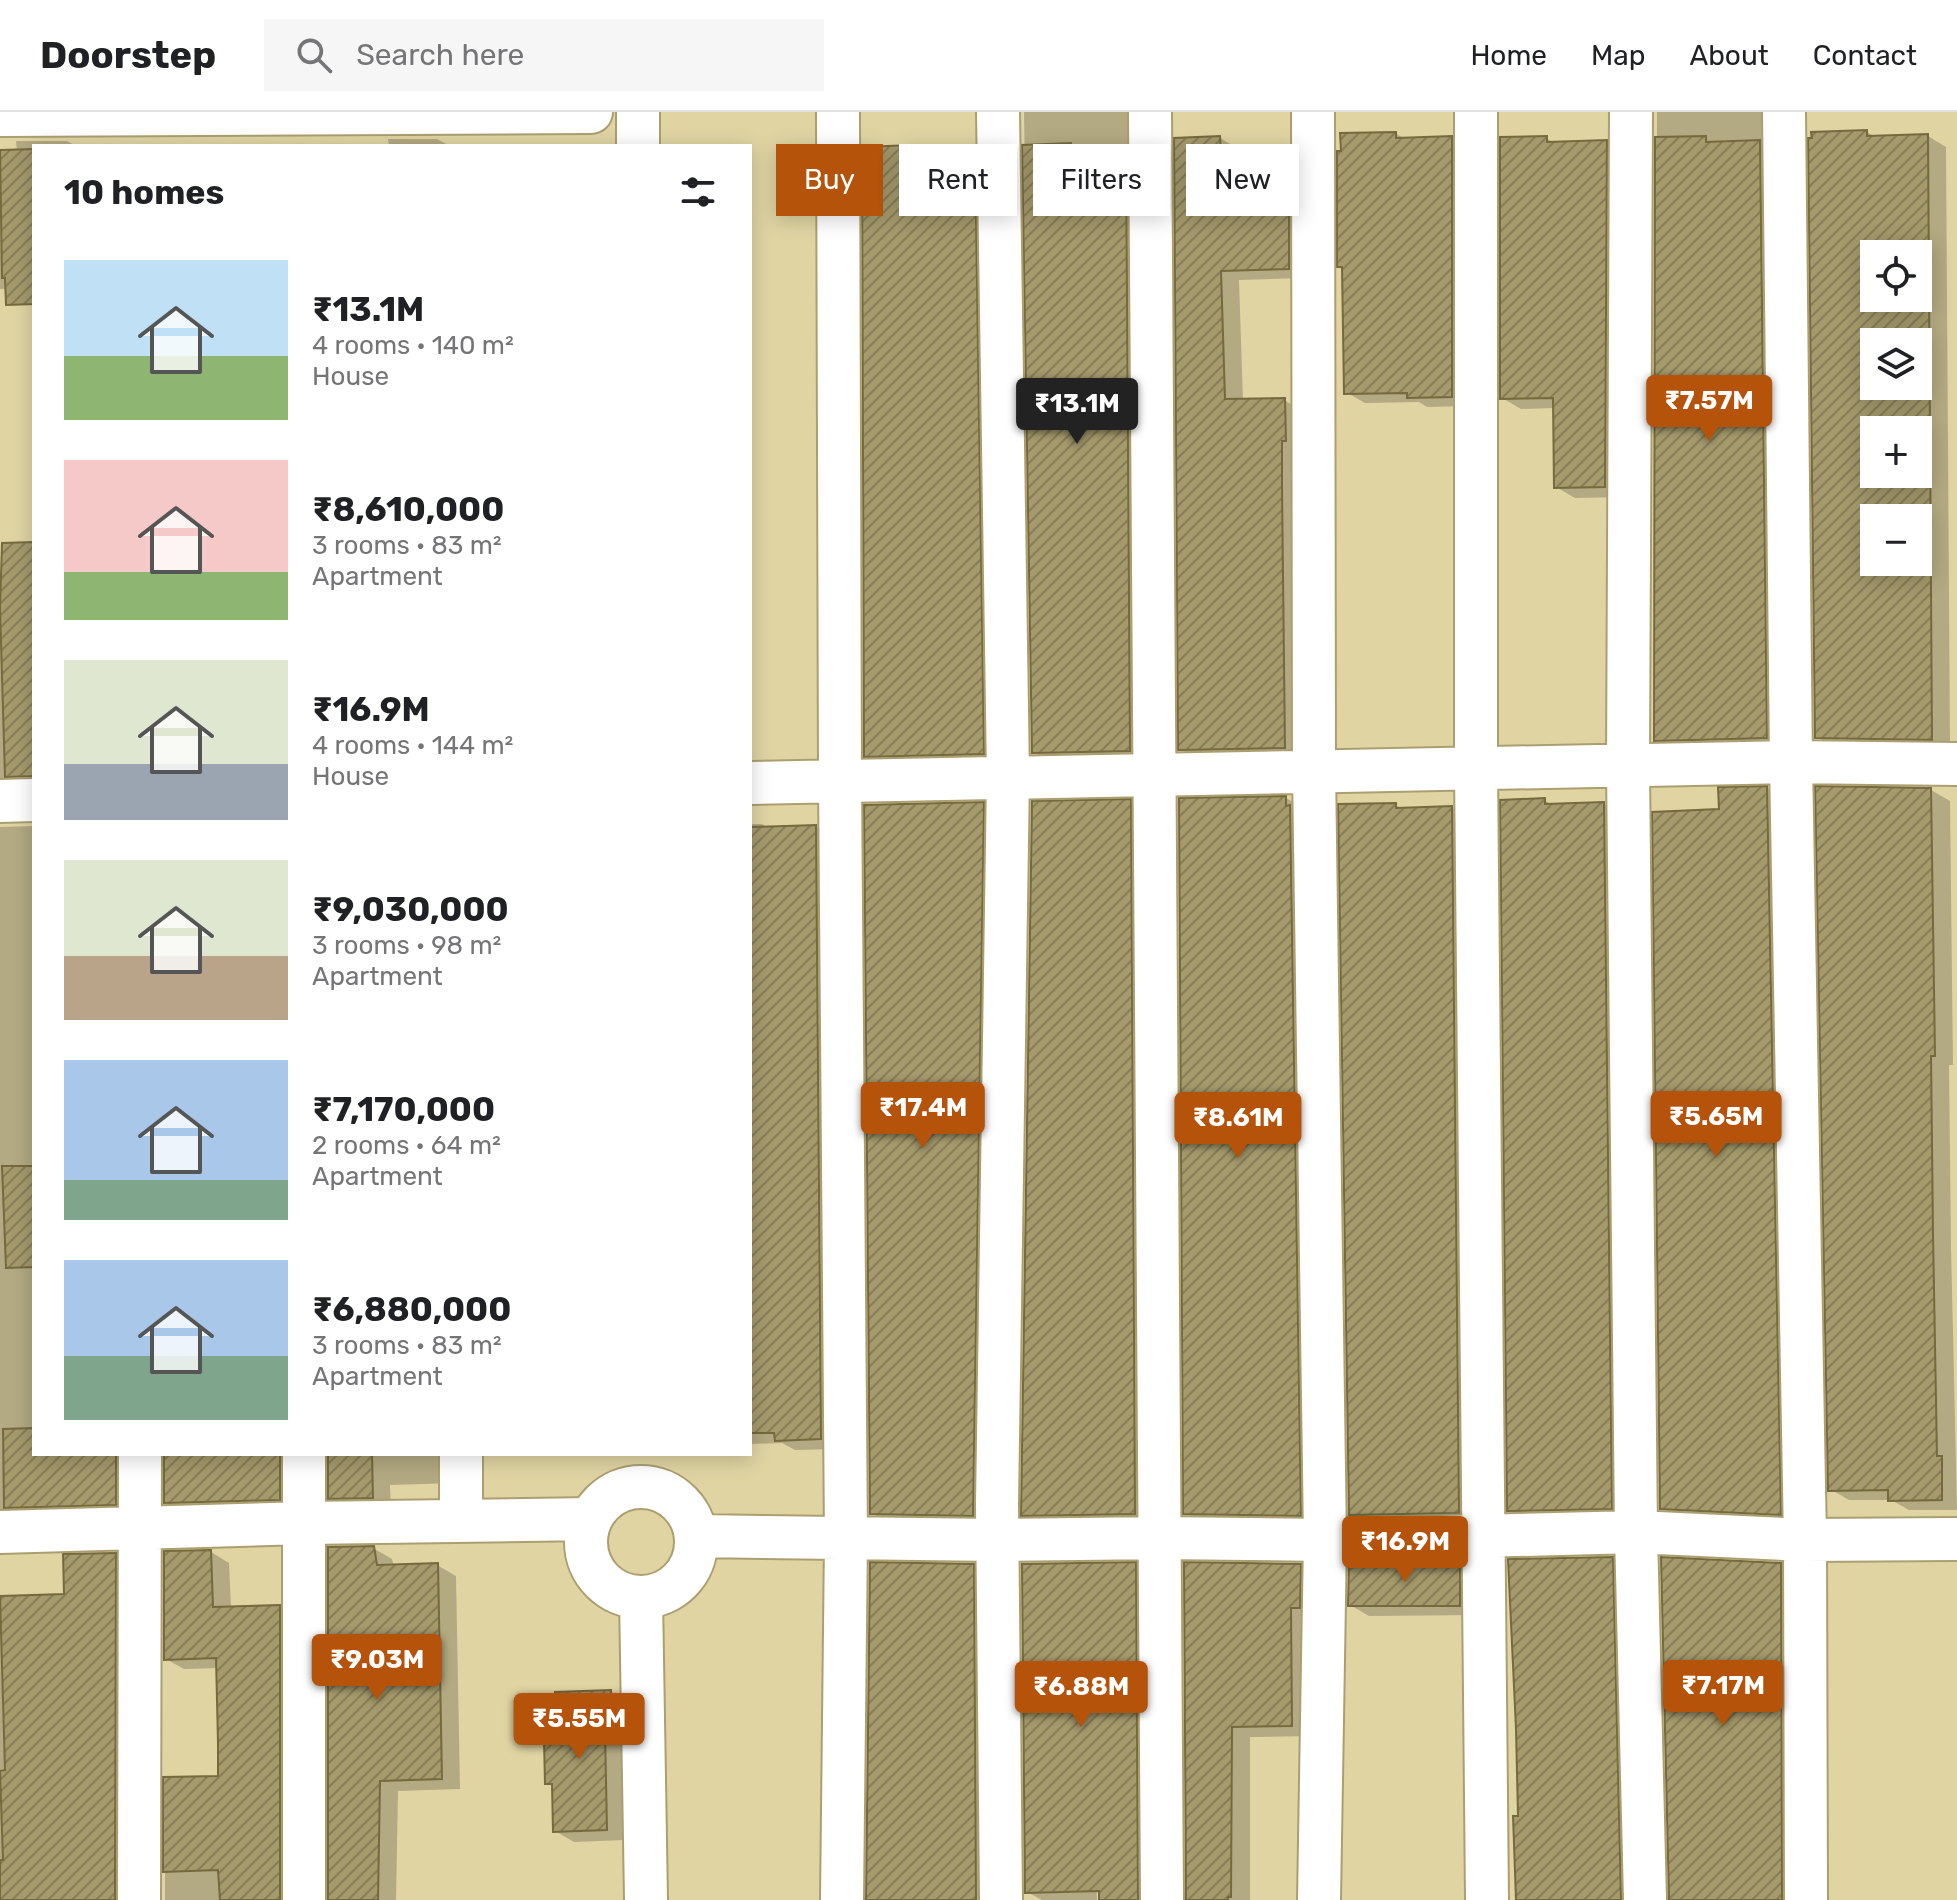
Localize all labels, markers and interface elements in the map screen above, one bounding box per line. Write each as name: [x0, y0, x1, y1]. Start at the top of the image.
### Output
search box: [264, 19, 824, 91]
text: Doorstep: [40, 32, 216, 78]
icon: search: [292, 33, 336, 77]
text: Search here: [356, 37, 524, 73]
text: Home: [1470, 39, 1547, 72]
text: Map: [1591, 39, 1645, 72]
text: About: [1689, 39, 1769, 72]
text: Contact: [1813, 39, 1917, 72]
chip: Buy: [776, 144, 883, 216]
chip: Rent: [899, 144, 1017, 216]
chip: Filters: [1033, 144, 1170, 216]
chip: New: [1186, 144, 1299, 216]
icon: filters: [676, 170, 720, 214]
text: 10 homes: [64, 172, 224, 213]
map controls: [1860, 240, 1932, 576]
button: locate: [1860, 240, 1932, 312]
text: ₹13.1M: [312, 289, 424, 330]
icon: home: [128, 292, 224, 388]
button: layers: [1860, 328, 1932, 400]
text: 4 rooms · 140 m²: [312, 330, 514, 361]
text: House: [312, 361, 389, 392]
pin: ₹7.57M: [1644, 375, 1774, 443]
pin: ₹13.1M: [1012, 378, 1142, 446]
text: ₹7.57M: [1664, 385, 1754, 416]
text: ₹13.1M: [1034, 388, 1120, 419]
button: +: [1860, 416, 1932, 488]
text: ₹8,610,000: [312, 489, 504, 530]
icon: home: [128, 492, 224, 588]
button: −: [1860, 504, 1932, 576]
text: 3 rooms · 83 m²: [312, 530, 502, 561]
text: Apartment: [312, 561, 443, 592]
text: ₹16.9M: [312, 689, 430, 730]
icon: home: [128, 692, 224, 788]
text: 4 rooms · 144 m²: [312, 730, 513, 761]
text: House: [312, 761, 389, 792]
text: ₹9,030,000: [312, 889, 509, 930]
icon: home: [128, 892, 224, 988]
text: 3 rooms · 98 m²: [312, 930, 501, 961]
text: Apartment: [312, 961, 443, 992]
pin: ₹17.4M: [858, 1082, 988, 1150]
text: ₹7,170,000: [312, 1089, 495, 1130]
pin: ₹5.65M: [1651, 1091, 1781, 1159]
icon: home: [128, 1092, 224, 1188]
text: ₹17.4M: [879, 1092, 967, 1123]
pin: ₹8.61M: [1173, 1092, 1303, 1160]
text: ₹5.65M: [1669, 1101, 1763, 1132]
text: ₹8.61M: [1192, 1102, 1284, 1133]
text: 2 rooms · 64 m²: [312, 1130, 501, 1161]
text: Apartment: [312, 1161, 443, 1192]
text: ₹6,880,000: [312, 1289, 511, 1330]
icon: home: [128, 1292, 224, 1388]
text: 3 rooms · 83 m²: [312, 1330, 502, 1361]
text: Apartment: [312, 1361, 443, 1392]
pin: ₹16.9M: [1340, 1516, 1470, 1584]
text: ₹16.9M: [1360, 1526, 1450, 1557]
pin: ₹9.03M: [312, 1634, 442, 1702]
text: ₹9.03M: [330, 1644, 424, 1675]
pin: ₹7.17M: [1658, 1660, 1788, 1728]
pin: ₹6.88M: [1016, 1661, 1146, 1729]
text: ₹7.17M: [1681, 1670, 1765, 1701]
text: ₹6.88M: [1033, 1671, 1129, 1702]
pin: ₹5.55M: [514, 1693, 644, 1761]
text: ₹5.55M: [532, 1703, 626, 1734]

